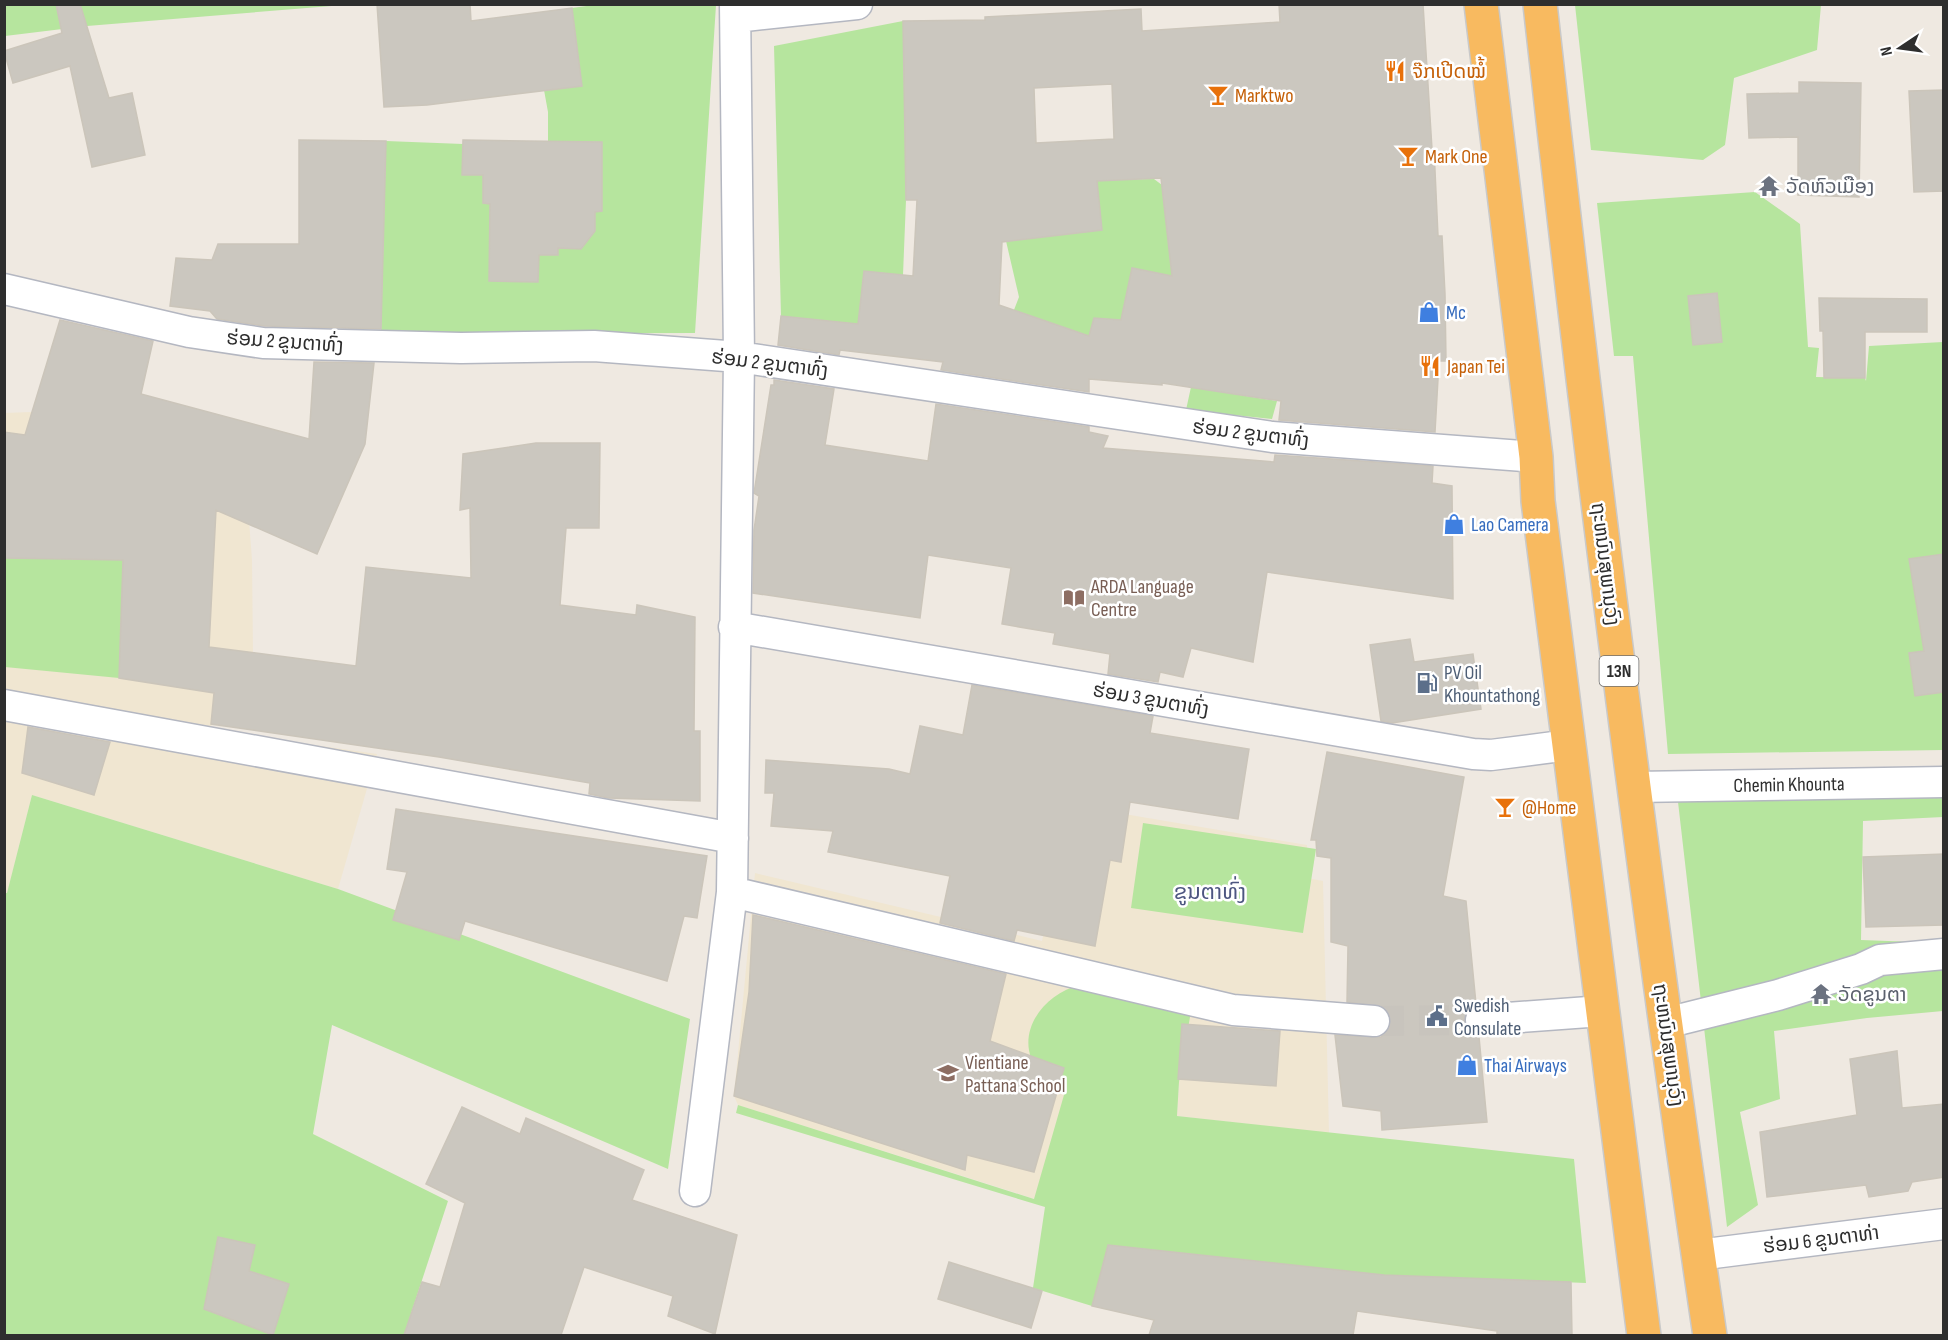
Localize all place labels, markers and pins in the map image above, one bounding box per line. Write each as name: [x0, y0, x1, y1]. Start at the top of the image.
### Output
place label: ຈ໊ກເປີດໝ້ໍ: [1412, 56, 1486, 84]
restaurant icon: ຈ໊ກເປີດໝ້ໍ: [1383, 59, 1407, 83]
bar icon: Marktwo: [1206, 83, 1230, 107]
place label: Marktwo: [1235, 84, 1294, 108]
bar icon: Mark One: [1396, 144, 1420, 168]
place label: Mark One: [1425, 145, 1488, 169]
temple icon: ວັດຫົວເມືອງ: [1757, 174, 1781, 198]
place label: ວັດຫົວເມືອງ: [1786, 175, 1874, 199]
shop icon: Mc: [1417, 300, 1441, 324]
place label: Mc: [1446, 301, 1466, 325]
restaurant icon: Japan Tei: [1418, 354, 1442, 378]
place label: Japan Tei: [1446, 355, 1505, 379]
shop icon: Lao Camera: [1442, 512, 1466, 536]
place label: Lao Camera: [1471, 513, 1549, 537]
place label: ARDA Language Centre: [1090, 575, 1194, 622]
library icon: ARDA Language Centre: [1062, 586, 1086, 610]
place label: PV Oil Khountathong: [1444, 661, 1540, 708]
fuel station icon: PV Oil Khountathong: [1415, 671, 1439, 695]
bar icon: @Home: [1493, 795, 1517, 819]
place label: @Home: [1522, 796, 1576, 820]
temple icon: ວັດຂູນຕາ: [1809, 982, 1833, 1006]
place label: ວັດຂູນຕາ: [1838, 983, 1906, 1007]
place label: Swedish Consulate: [1454, 994, 1521, 1041]
public building icon: Swedish Consulate: [1425, 1004, 1449, 1028]
place label: Vientiane Pattana School: [965, 1051, 1066, 1098]
shop icon: Thai Airways: [1455, 1053, 1479, 1077]
place label: Thai Airways: [1484, 1054, 1567, 1078]
school or university icon: Vientiane Pattana School: [936, 1061, 960, 1085]

